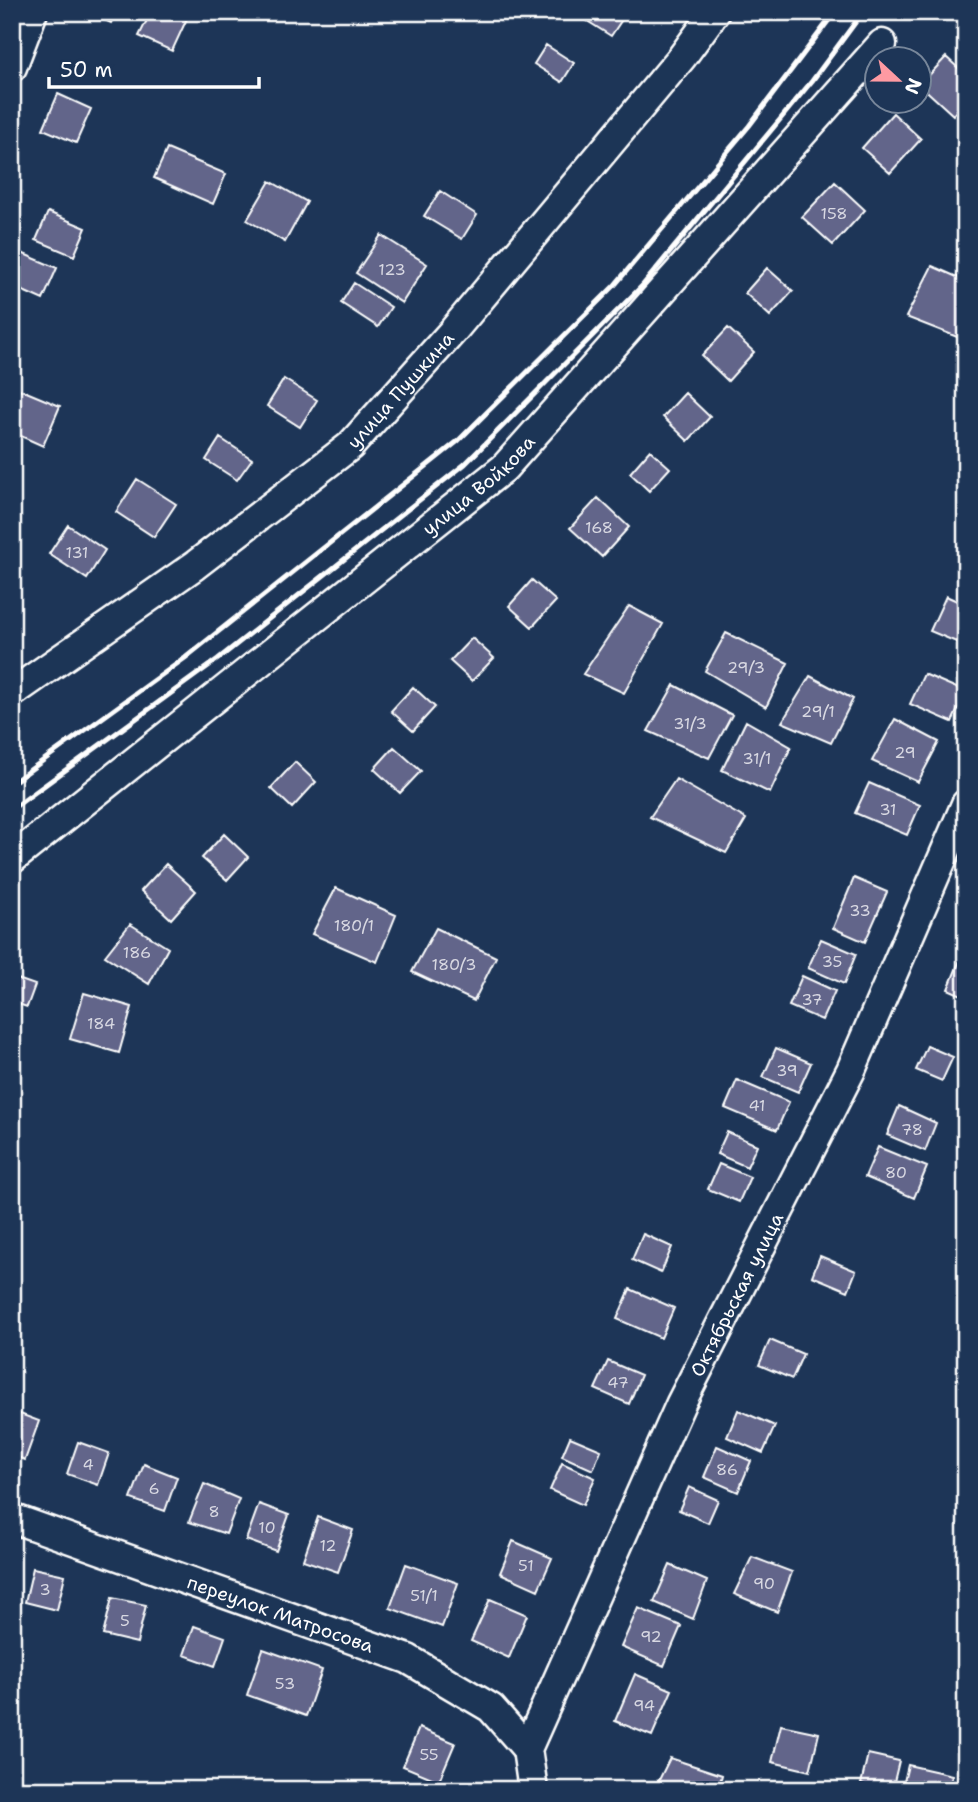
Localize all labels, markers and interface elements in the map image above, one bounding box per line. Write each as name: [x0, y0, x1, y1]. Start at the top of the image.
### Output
scale bar: [49, 46, 259, 90]
north arrow: [862, 46, 932, 116]
text: 50 m: [60, 56, 113, 84]
text: N: [899, 75, 928, 98]
house number: 158: [820, 203, 848, 224]
house number: 123: [378, 259, 406, 280]
street label: улица Пушкина: [341, 326, 459, 454]
street label: улица Войкова: [417, 429, 540, 541]
house number: 168: [585, 517, 613, 538]
house number: 131: [66, 542, 88, 563]
house number: 29/3: [727, 657, 765, 678]
house number: 29/1: [801, 701, 835, 722]
house number: 31/3: [673, 713, 707, 734]
house number: 29: [894, 742, 916, 763]
house number: 31/1: [743, 748, 771, 769]
house number: 31: [879, 799, 897, 820]
house number: 33: [849, 900, 871, 921]
house number: 180/1: [334, 915, 374, 936]
house number: 186: [123, 942, 151, 963]
house number: 35: [822, 951, 842, 972]
house number: 180/3: [432, 954, 476, 975]
house number: 37: [801, 989, 823, 1010]
house number: 184: [87, 1013, 115, 1034]
house number: 39: [776, 1060, 798, 1081]
house number: 41: [748, 1095, 766, 1116]
house number: 78: [901, 1119, 923, 1140]
house number: 80: [885, 1162, 907, 1183]
street label: Октябрьская улица: [684, 1208, 789, 1381]
house number: 47: [607, 1372, 629, 1393]
house number: 4: [82, 1454, 94, 1475]
house number: 86: [716, 1459, 738, 1480]
house number: 6: [148, 1478, 160, 1499]
house number: 8: [208, 1501, 220, 1522]
house number: 10: [258, 1517, 276, 1538]
house number: 12: [319, 1535, 337, 1556]
house number: 51: [518, 1555, 534, 1576]
street label: переулок Матросова: [184, 1569, 377, 1658]
house number: 90: [753, 1573, 775, 1594]
house number: 3: [39, 1579, 51, 1600]
house number: 51/1: [410, 1585, 438, 1606]
house number: 5: [120, 1610, 130, 1631]
house number: 92: [640, 1626, 662, 1647]
house number: 53: [275, 1673, 295, 1694]
house number: 94: [633, 1695, 655, 1716]
house number: 55: [419, 1744, 439, 1765]

